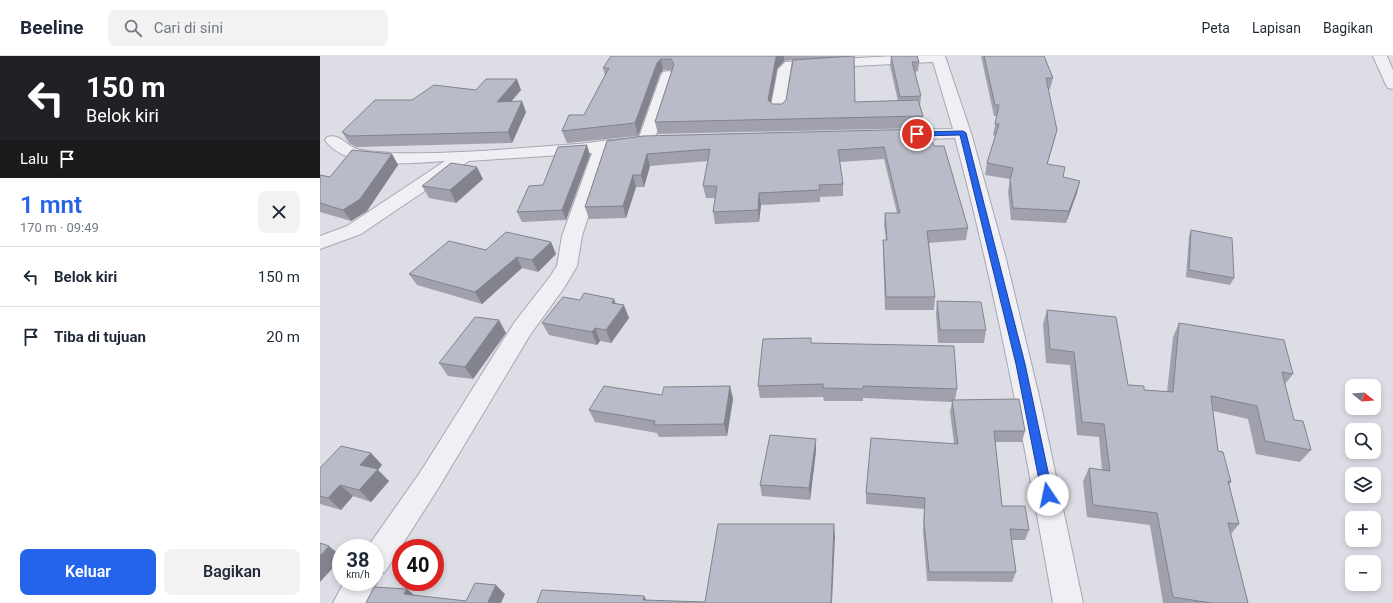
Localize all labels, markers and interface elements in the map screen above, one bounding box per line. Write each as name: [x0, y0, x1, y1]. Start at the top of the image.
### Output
search box: [108, 10, 388, 46]
text: Beeline: [20, 16, 84, 39]
icon: search: [122, 17, 144, 39]
text: Cari di sini: [154, 19, 223, 37]
text: Peta: [1202, 20, 1230, 36]
text: Lapisan: [1252, 20, 1301, 36]
text: Bagikan: [1323, 20, 1373, 36]
text: 150 m: [86, 71, 165, 104]
icon: left: [20, 72, 72, 124]
text: Belok kiri: [86, 105, 159, 126]
pin: [900, 117, 934, 151]
icon: arrive: [906, 123, 928, 145]
icon: arrive: [56, 148, 78, 170]
text: Lalu: [20, 150, 48, 168]
text: 1 mnt: [20, 191, 82, 219]
button: close: [258, 191, 300, 233]
text: 170 m · 09:49: [20, 220, 99, 235]
icon: left: [20, 266, 42, 288]
text: Belok kiri: [54, 268, 117, 286]
text: 150 m: [258, 268, 300, 286]
icon: arrive: [20, 326, 42, 348]
text: Tiba di tujuan: [54, 328, 146, 346]
text: 20 m: [266, 328, 300, 346]
north arrow: [1345, 379, 1381, 415]
map controls: [1345, 379, 1381, 591]
button: search: [1345, 423, 1381, 459]
button: layers: [1345, 467, 1381, 503]
position arrow: [1027, 474, 1069, 516]
button: +: [1345, 511, 1381, 547]
speed limit sign: 40: [392, 539, 444, 591]
text: 38: [347, 548, 369, 572]
button: Keluar: [20, 549, 156, 595]
button: Bagikan: [164, 549, 300, 595]
button: −: [1345, 555, 1381, 591]
text: km/h: [346, 569, 370, 580]

